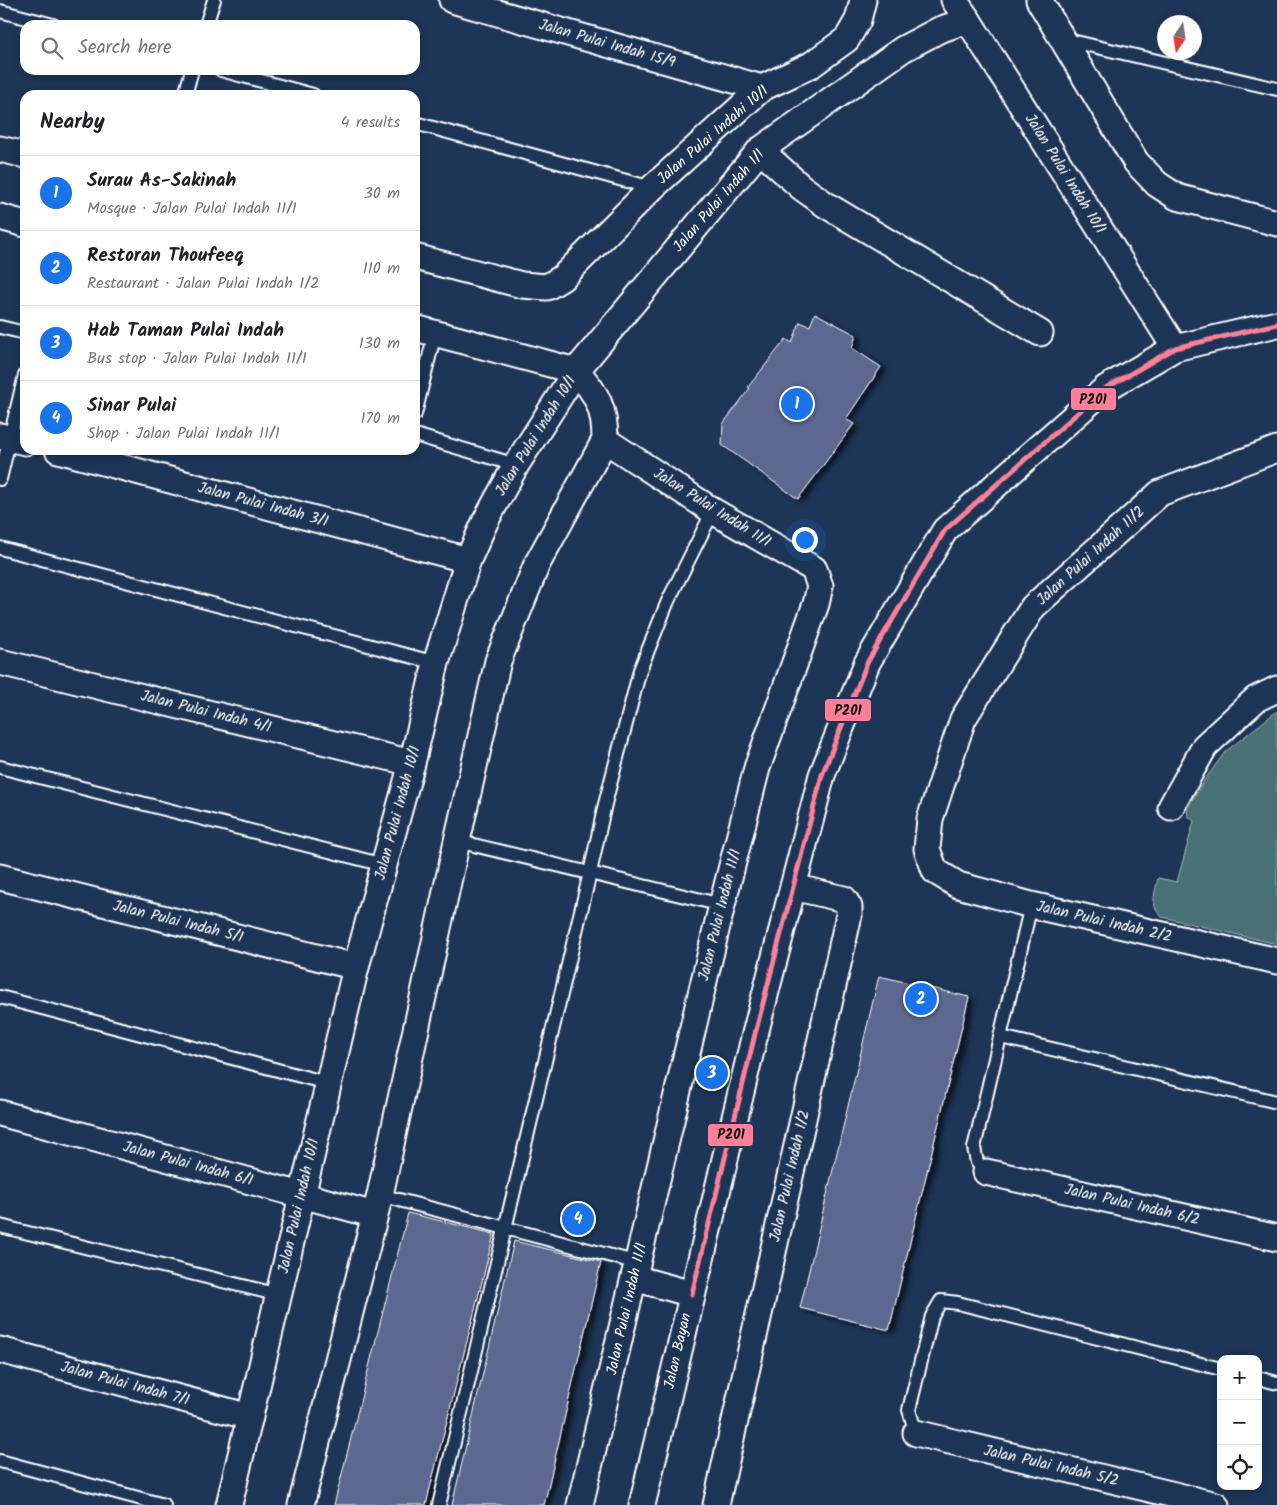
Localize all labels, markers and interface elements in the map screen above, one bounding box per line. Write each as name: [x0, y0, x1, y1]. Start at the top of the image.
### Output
street label: Jalan Pulai Indah 15/9: [536, 13, 679, 75]
north arrow: [1157, 15, 1202, 60]
search box: [20, 20, 420, 75]
text: Search here: [78, 33, 172, 63]
icon: search: [38, 34, 66, 62]
street label: Jalan Pulai Indahi 10/1: [652, 79, 774, 190]
text: Nearby: [40, 106, 105, 139]
street label: Jalan Pulai Indah 10/1: [1018, 109, 1112, 239]
text: 4 results: [341, 110, 400, 135]
street label: Jalan Pulai Indah 1/1: [667, 144, 771, 258]
text: Surau As-Sakinah: [87, 166, 236, 196]
text: 1: [54, 181, 58, 206]
text: 30 m: [364, 181, 400, 206]
text: Mosque · Jalan Pulai Indah 11/1: [87, 196, 297, 221]
text: Restoran Thoufeeq: [87, 241, 244, 271]
text: 2: [51, 256, 61, 281]
text: 110 m: [363, 256, 400, 281]
text: Restaurant · Jalan Pulai Indah 1/2: [87, 271, 319, 296]
text: Hab Taman Pulai Indah: [87, 316, 284, 346]
text: 3: [52, 331, 60, 356]
text: 130 m: [359, 331, 400, 356]
text: Bus stop · Jalan Pulai Indah 11/1: [87, 346, 307, 371]
street label: Jalan Pulai Indah 10/1: [489, 371, 583, 501]
pin: 1: [781, 385, 813, 423]
line badge: P201: [1070, 387, 1117, 411]
text: P201: [1079, 389, 1107, 411]
text: Sinar Pulai: [87, 391, 176, 421]
text: 4: [52, 406, 60, 431]
text: 170 m: [360, 406, 400, 431]
text: Shop · Jalan Pulai Indah 11/1: [87, 421, 280, 446]
street label: Jalan Pulai Indah 11/1: [648, 462, 776, 554]
street label: Jalan Pulai Indah 3/1: [195, 476, 331, 534]
street label: Jalan Pulai Indah 11/2: [1031, 501, 1151, 611]
your location: [792, 527, 818, 553]
street label: Jalan Pulai Indah 4/1: [138, 684, 274, 740]
line badge: P201: [824, 698, 872, 722]
text: P201: [834, 700, 862, 722]
street label: Jalan Pulai Indah 10/1: [369, 743, 428, 883]
street label: Jalan Pulai Indah 11/1: [692, 846, 748, 983]
street label: Jalan Pulai Indah 5/1: [110, 894, 246, 950]
street label: Jalan Pulai Indah 2/2: [1034, 895, 1174, 949]
pin: 2: [905, 980, 937, 1018]
pin: 3: [696, 1054, 728, 1092]
street label: Jalan Pulai Indah 1/2: [763, 1108, 817, 1244]
line badge: P201: [707, 1123, 754, 1147]
text: P201: [717, 1124, 745, 1146]
street label: Jalan Pulai Indah 6/1: [120, 1135, 256, 1193]
street label: Jalan Pulai Indah 10/1: [272, 1136, 326, 1276]
street label: Jalan Pulai Indah 6/2: [1062, 1178, 1202, 1232]
pin: 4: [562, 1200, 594, 1238]
street label: Jalan Pulai Indah 11/1: [600, 1240, 654, 1378]
street label: Jalan Bayan: [658, 1311, 698, 1391]
street label: Jalan Pulai Indah 7/1: [58, 1355, 192, 1413]
map controls: [1217, 1355, 1262, 1490]
button: +: [1217, 1355, 1262, 1400]
button: −: [1217, 1400, 1262, 1445]
street label: Jalan Pulai Indah 5/2: [981, 1439, 1121, 1493]
button: locate: [1217, 1445, 1262, 1490]

